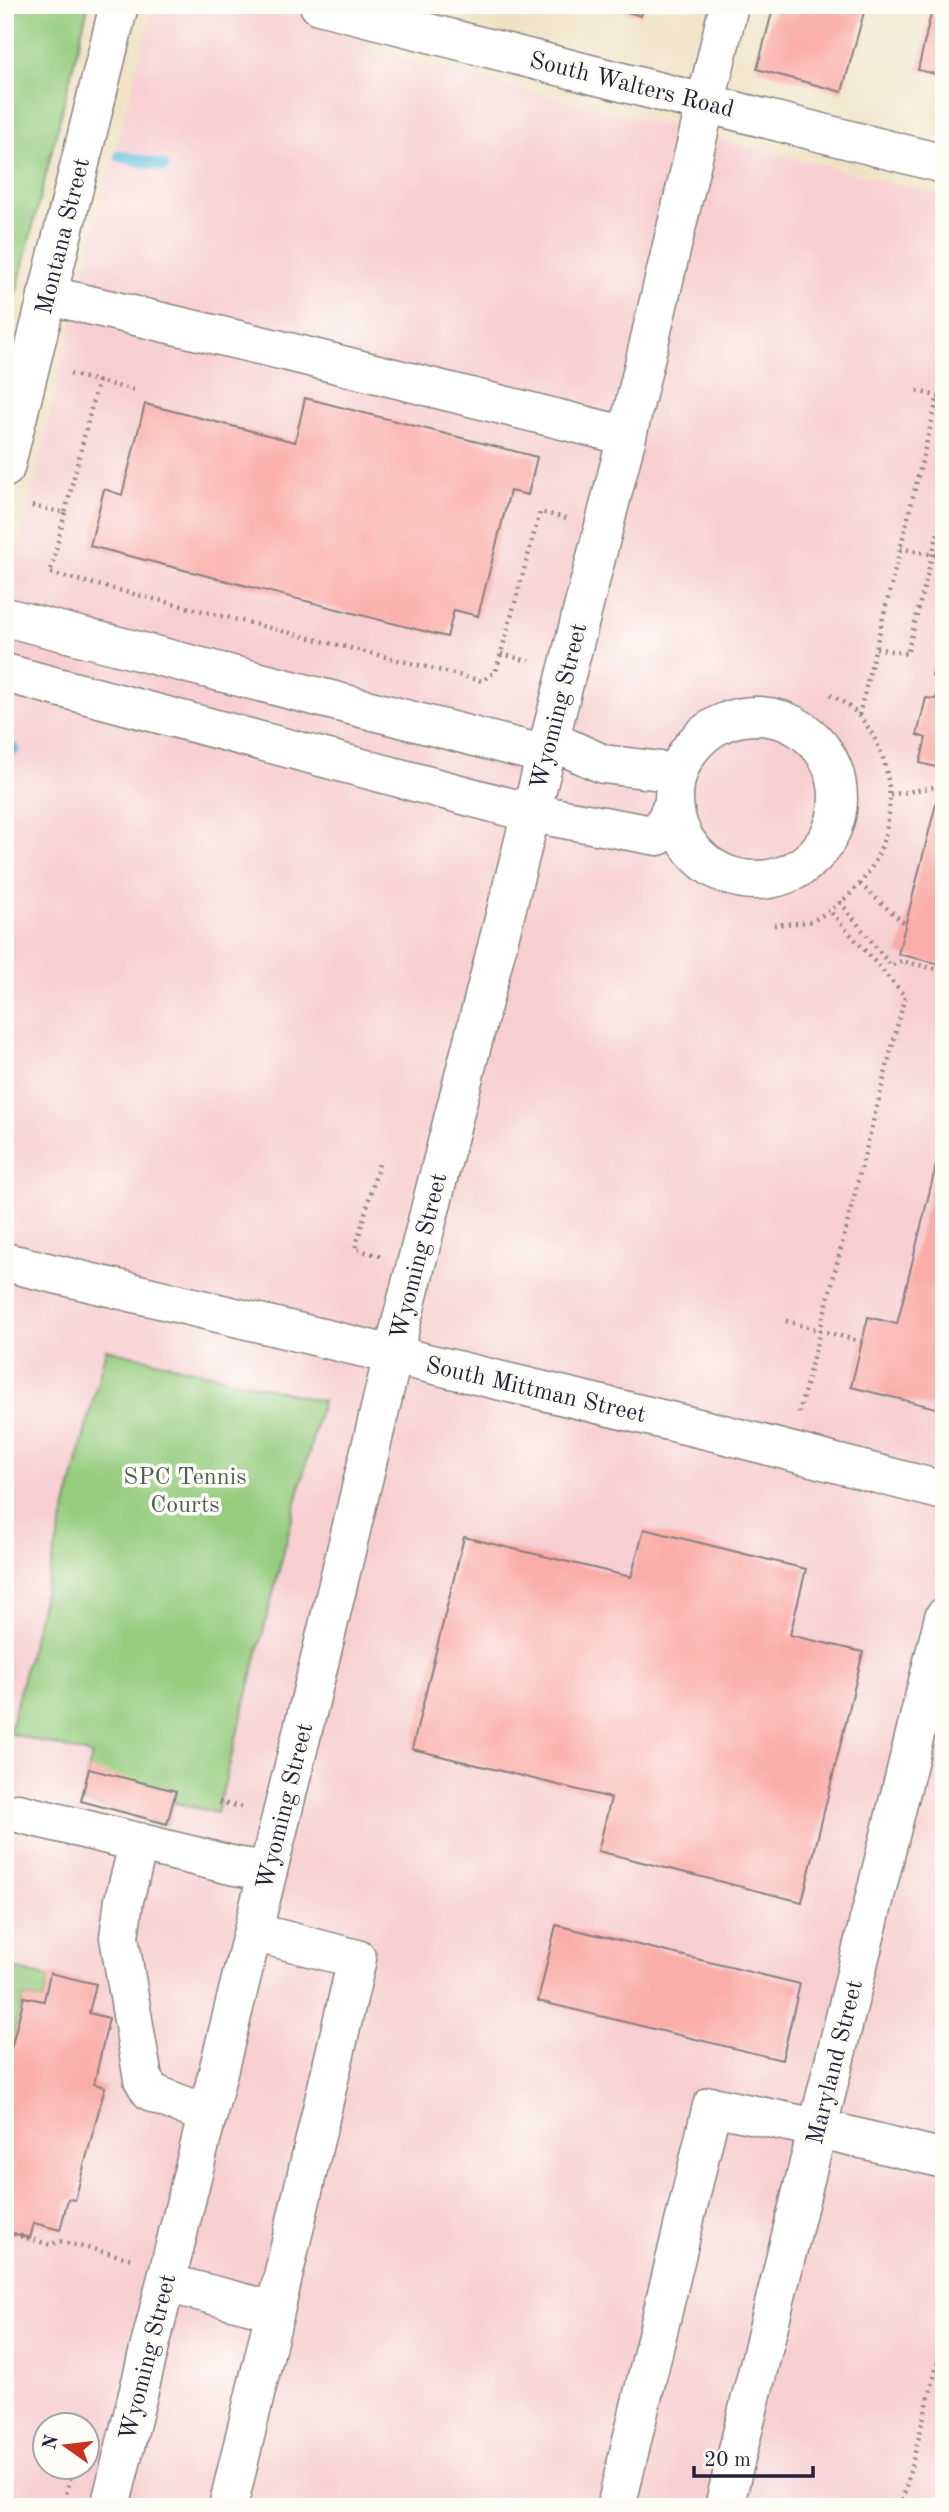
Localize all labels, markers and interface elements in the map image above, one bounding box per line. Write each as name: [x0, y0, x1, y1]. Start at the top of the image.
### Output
street label: South Walters Road: [527, 49, 736, 123]
street label: Montana Street: [33, 156, 95, 317]
street label: Wyoming Street: [528, 621, 592, 792]
street label: Wyoming Street: [388, 1171, 452, 1342]
street label: South Mittman Street: [423, 1354, 648, 1428]
park label: SPC Tennis Courts: [123, 1466, 247, 1518]
street label: Wyoming Street: [254, 1721, 318, 1892]
street label: Maryland Street: [804, 1978, 868, 2147]
street label: Wyoming Street: [117, 2272, 181, 2443]
north arrow: [32, 2410, 102, 2480]
text: N: [41, 2433, 63, 2452]
scale bar: [694, 2435, 813, 2479]
text: 20 m: [704, 2450, 751, 2471]

